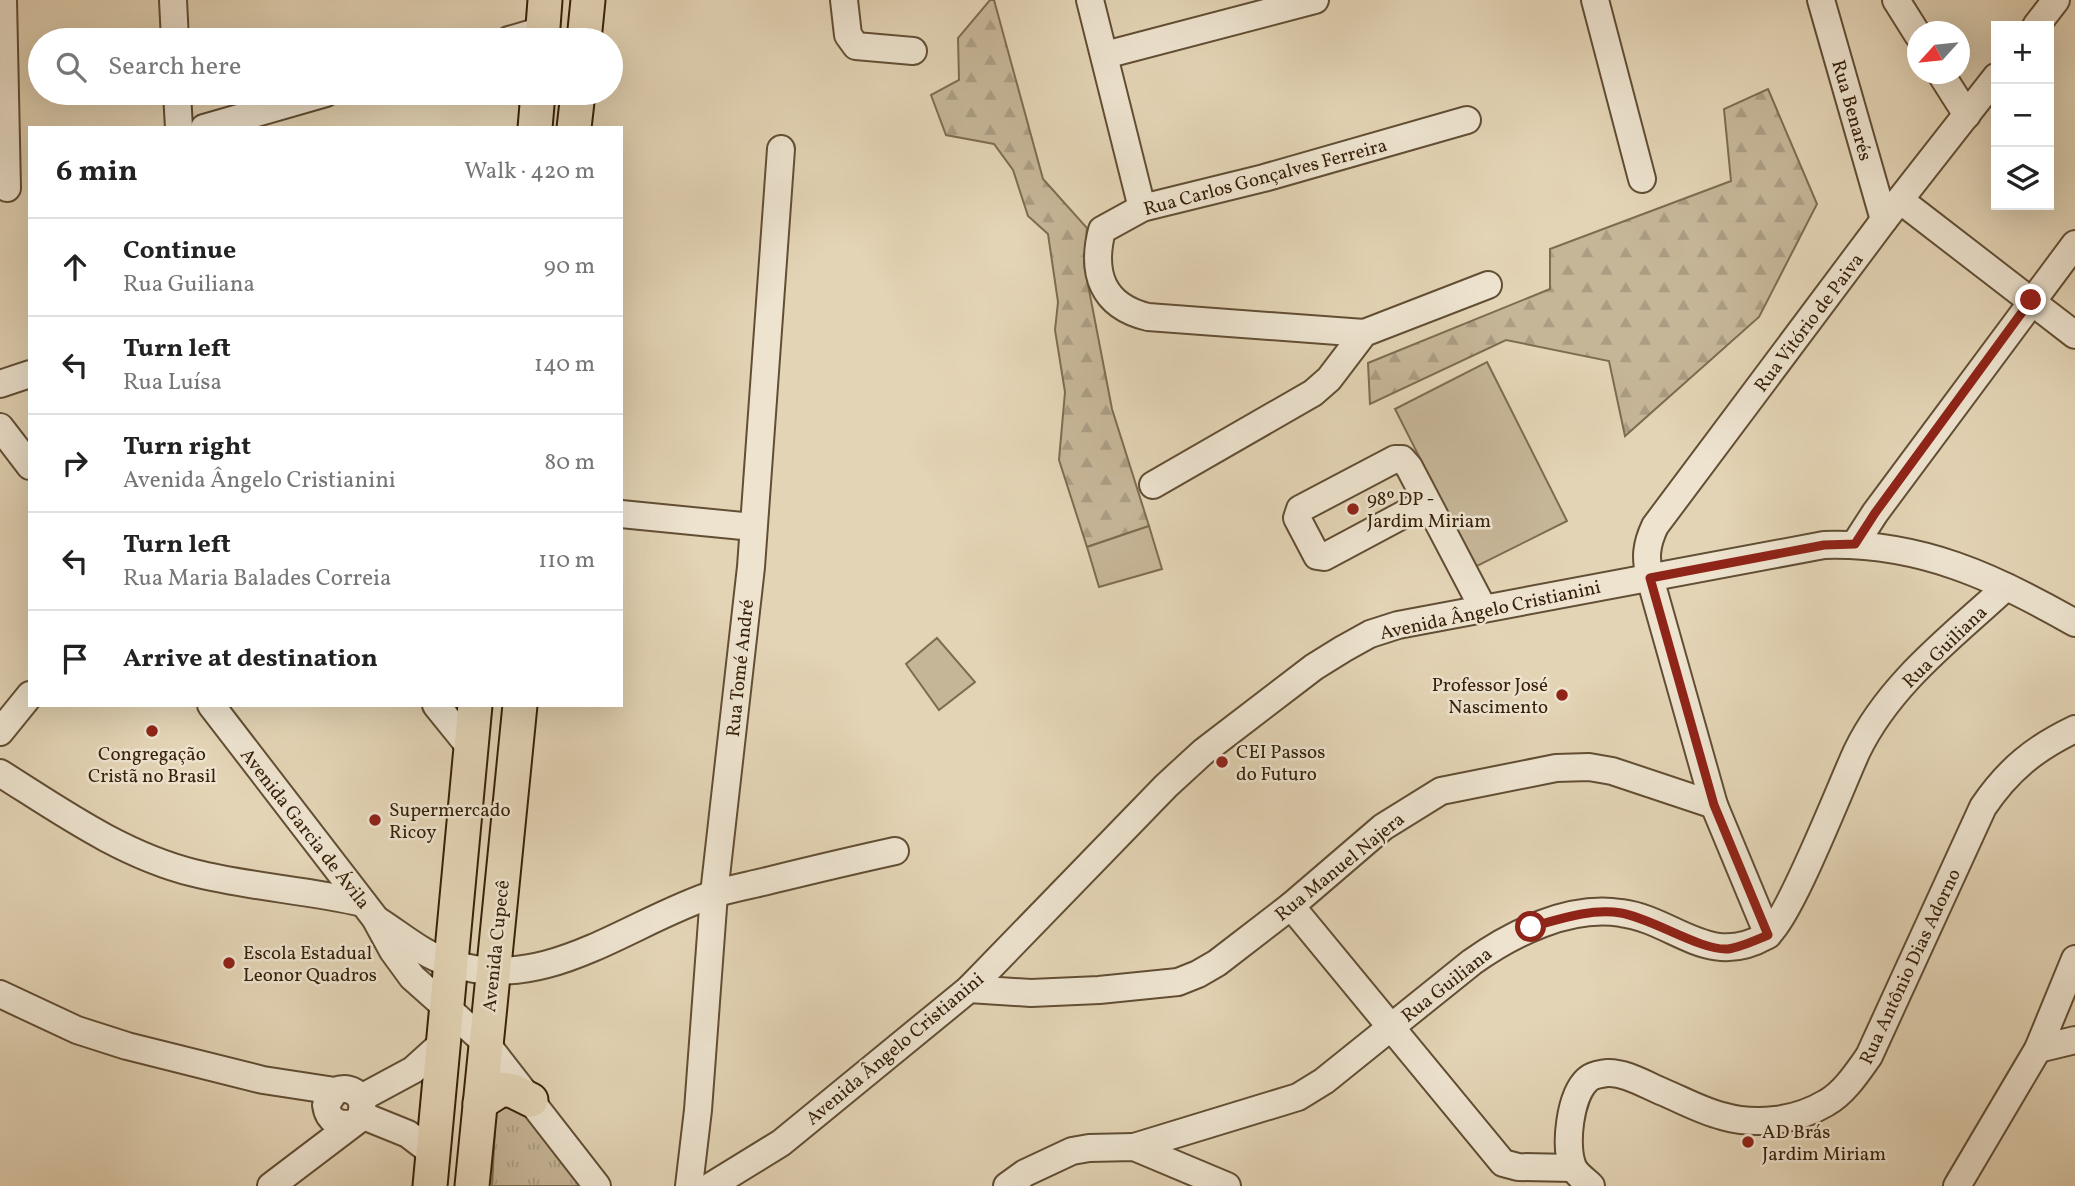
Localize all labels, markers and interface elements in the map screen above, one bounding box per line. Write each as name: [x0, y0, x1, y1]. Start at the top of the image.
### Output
north arrow: [1907, 21, 1970, 84]
map controls: [1991, 21, 2054, 210]
button: +: [1991, 21, 2054, 84]
search box: [28, 28, 623, 105]
icon: search: [52, 48, 90, 86]
text: Search here: [108, 49, 241, 85]
street label: Rua Benarés: [1824, 57, 1878, 164]
button: −: [1991, 84, 2054, 147]
street label: Rua Carlos Gonçalves Ferreira: [1141, 133, 1390, 223]
button: layers: [1991, 147, 2054, 210]
text: 6 min: [56, 151, 138, 193]
text: Walk · 420 m: [464, 156, 595, 188]
text: Continue: [123, 233, 236, 269]
icon: ahead: [56, 248, 94, 286]
street label: Rua Vitório de Paiva: [1749, 248, 1870, 398]
text: 90 m: [544, 251, 595, 283]
text: Rua Guiliana: [123, 269, 255, 301]
route end: [2015, 284, 2046, 315]
text: Turn left: [123, 331, 231, 367]
icon: left: [56, 346, 94, 384]
text: 140 m: [534, 349, 595, 381]
text: Rua Luísa: [123, 367, 222, 399]
text: Turn right: [123, 429, 251, 465]
icon: right: [56, 444, 94, 482]
text: 80 m: [545, 447, 595, 479]
text: Avenida Ângelo Cristianini: [123, 465, 396, 497]
place label: 98º DP - Jardim Miriam: [1367, 487, 1491, 535]
marker: 98º DP - Jardim Miriam: [1345, 501, 1361, 517]
text: Turn left: [123, 527, 231, 563]
icon: left: [56, 542, 94, 580]
text: 110 m: [538, 545, 595, 577]
text: Rua Maria Balades Correia: [123, 563, 391, 595]
street label: Avenida Ângelo Cristianini: [1378, 575, 1604, 647]
street label: Rua Tomé André: [721, 598, 761, 738]
street label: Rua Guiliana: [1897, 600, 1994, 695]
icon: arrive: [56, 640, 94, 678]
text: Arrive at destination: [123, 641, 378, 677]
place label: Professor José Nascimento: [1432, 673, 1548, 721]
marker: Professor José Nascimento: [1554, 687, 1570, 703]
marker: Congregação Cristã no Brasil: [144, 723, 160, 739]
place label: CEI Passos do Futuro: [1236, 740, 1325, 788]
place label: Congregação Cristã no Brasil: [88, 742, 216, 790]
street label: Avenida Garcia de Ávila: [233, 743, 375, 915]
marker: CEI Passos do Futuro: [1214, 754, 1230, 770]
place label: Supermercado Ricoy: [389, 798, 511, 846]
street label: Rua Manuel Najera: [1270, 807, 1411, 928]
marker: Supermercado Ricoy: [367, 812, 383, 828]
street label: Rua Antônio Dias Adorno: [1854, 865, 1968, 1069]
street label: Avenida Cupecê: [477, 879, 517, 1014]
route start: [1515, 911, 1546, 942]
place label: Escola Estadual Leonor Quadros: [243, 941, 377, 989]
street label: Rua Guiliana: [1396, 942, 1498, 1029]
marker: Escola Estadual Leonor Quadros: [221, 955, 237, 971]
street label: Avenida Ângelo Cristianini: [801, 967, 990, 1132]
place label: AD Brás Jardim Miriam: [1762, 1120, 1886, 1168]
marker: AD Brás Jardim Miriam: [1740, 1134, 1756, 1150]

